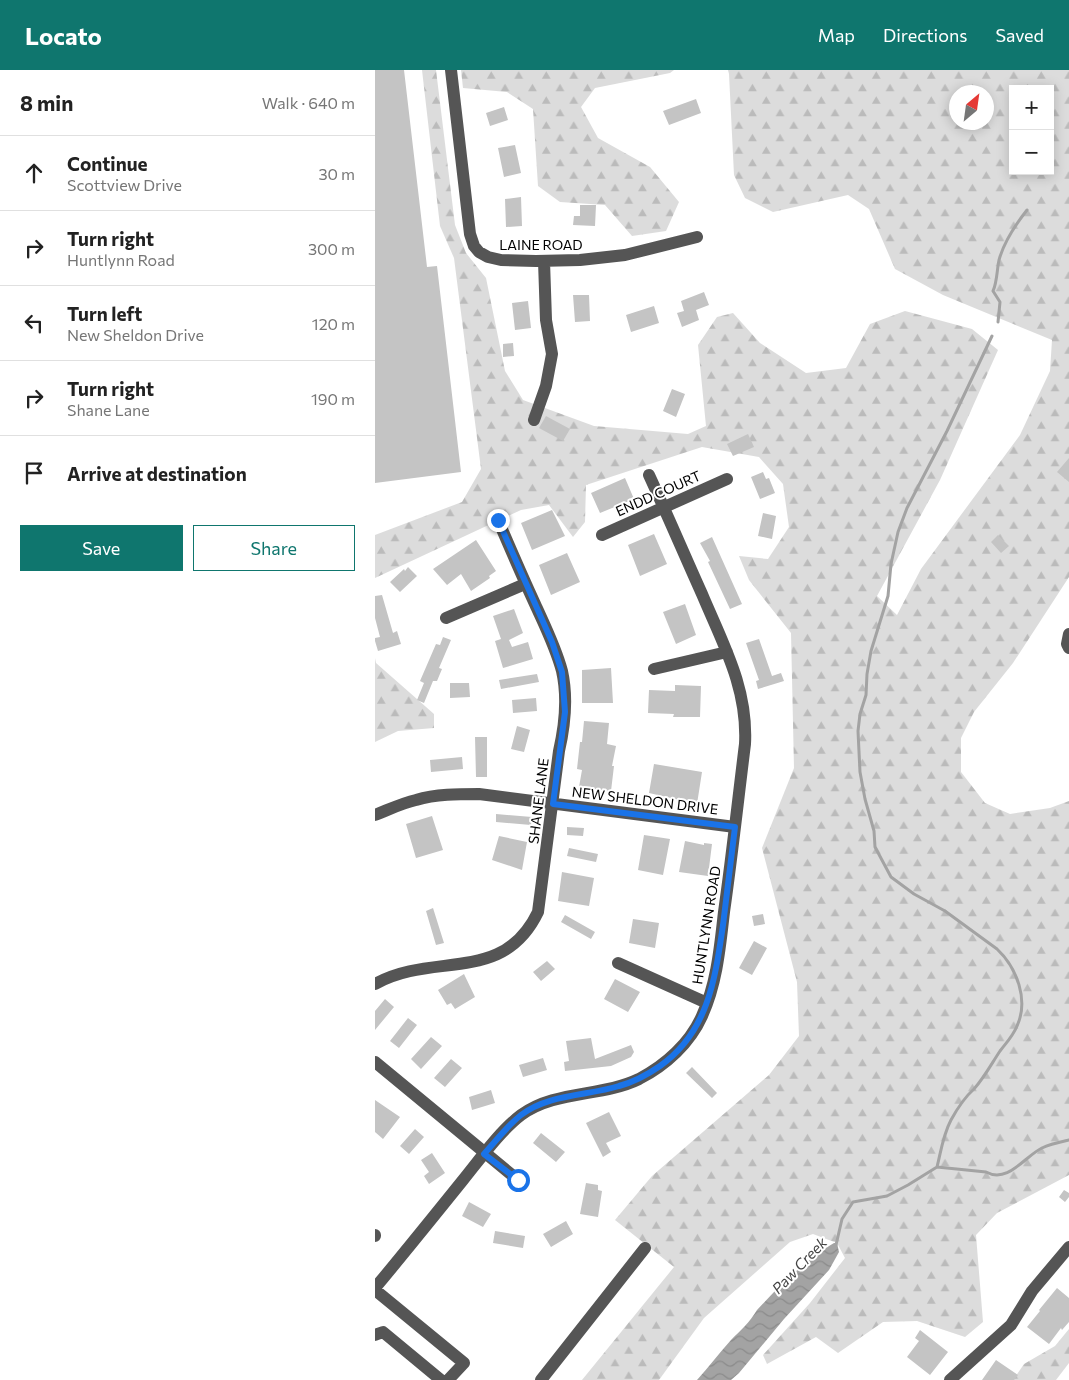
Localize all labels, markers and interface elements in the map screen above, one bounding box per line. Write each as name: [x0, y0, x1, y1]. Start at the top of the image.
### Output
text: Locato: [25, 21, 102, 50]
text: Map: [818, 24, 855, 46]
text: Directions: [883, 24, 967, 46]
text: Saved: [995, 24, 1044, 46]
north arrow: [949, 85, 994, 130]
map controls: [1009, 85, 1054, 175]
button: +: [1009, 85, 1054, 130]
text: 8 min: [20, 90, 73, 115]
text: Walk · 640 m: [262, 93, 355, 112]
button: −: [1009, 130, 1054, 175]
text: Continue: [67, 152, 147, 175]
icon: ahead: [20, 159, 48, 187]
text: 30 m: [318, 164, 355, 183]
text: Scottview Drive: [67, 175, 182, 194]
text: Turn right: [67, 227, 154, 250]
icon: right: [20, 234, 48, 262]
street label: LAINE ROAD: [499, 236, 583, 253]
text: 300 m: [308, 239, 355, 258]
text: Huntlynn Road: [67, 250, 175, 269]
text: Turn left: [67, 302, 142, 325]
icon: left: [20, 309, 48, 337]
text: 120 m: [312, 314, 355, 333]
text: New Sheldon Drive: [67, 325, 204, 344]
text: Turn right: [67, 377, 154, 400]
icon: right: [20, 384, 48, 412]
text: 190 m: [311, 389, 355, 408]
text: Shane Lane: [67, 400, 150, 419]
icon: arrive: [20, 459, 48, 487]
text: Arrive at destination: [67, 462, 247, 485]
street label: ENDD COURT: [613, 467, 703, 519]
route end: [487, 509, 510, 532]
button: Save: [20, 525, 183, 571]
button: Share: [193, 525, 355, 571]
street label: SHANE LANE: [524, 757, 552, 845]
street label: NEW SHELDON DRIVE: [571, 783, 719, 817]
street label: HUNTLYNN ROAD: [688, 865, 724, 985]
route start: [507, 1169, 530, 1192]
water label: Paw Creek: [768, 1232, 831, 1297]

